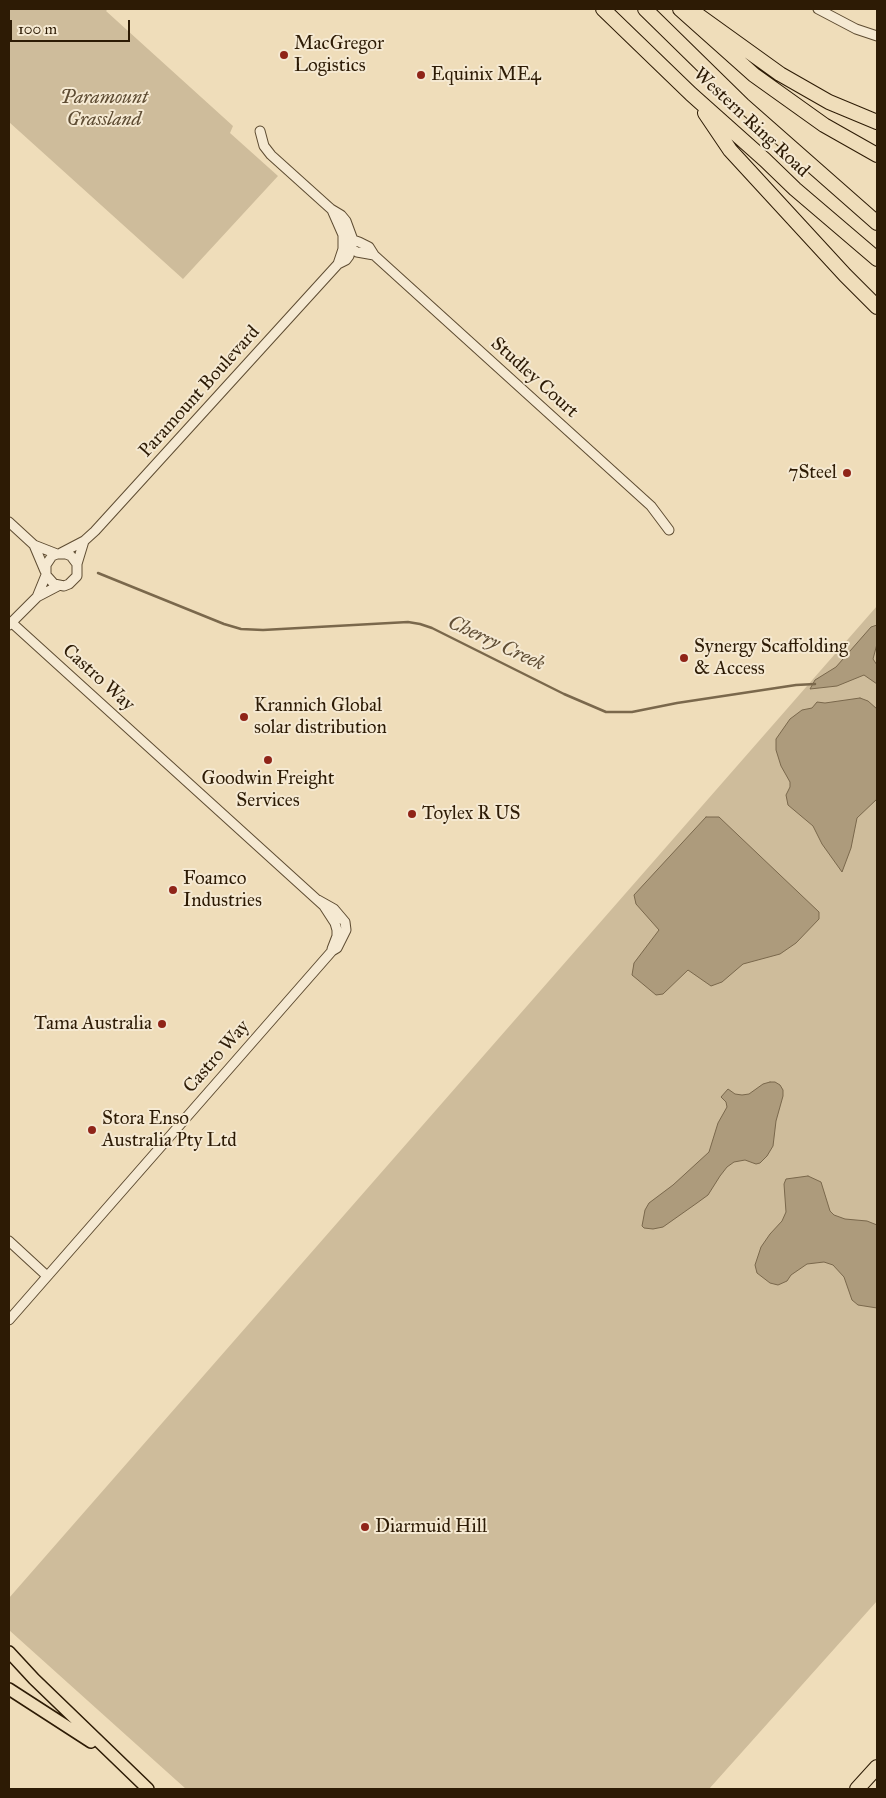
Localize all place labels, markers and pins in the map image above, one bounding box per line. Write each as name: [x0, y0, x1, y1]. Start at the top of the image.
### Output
place label: MacGregor Logistics: [294, 33, 384, 77]
marker: MacGregor Logistics: [278, 49, 290, 61]
place label: Equinix ME4: [431, 64, 541, 86]
marker: Equinix ME4: [415, 69, 427, 81]
place label: 7Steel: [788, 462, 837, 484]
marker: 7Steel: [841, 467, 853, 479]
place label: Synergy Scaffolding & Access: [694, 636, 848, 680]
marker: Synergy Scaffolding & Access: [678, 652, 690, 664]
place label: Krannich Global solar distribution: [254, 695, 387, 739]
marker: Krannich Global solar distribution: [238, 711, 250, 723]
marker: Goodwin Freight Services: [262, 754, 274, 766]
place label: Goodwin Freight Services: [202, 768, 334, 812]
place label: Toylex R US: [422, 803, 521, 825]
marker: Toylex R US: [406, 808, 418, 820]
place label: Foamco Industries: [183, 868, 262, 912]
marker: Foamco Industries: [167, 884, 179, 896]
place label: Tama Australia: [34, 1013, 152, 1035]
marker: Tama Australia: [156, 1018, 168, 1030]
place label: Stora Enso Australia Pty Ltd: [102, 1108, 237, 1152]
marker: Stora Enso Australia Pty Ltd: [86, 1124, 98, 1136]
place label: Diarmuid Hill: [375, 1516, 487, 1538]
marker: Diarmuid Hill: [359, 1521, 371, 1533]

